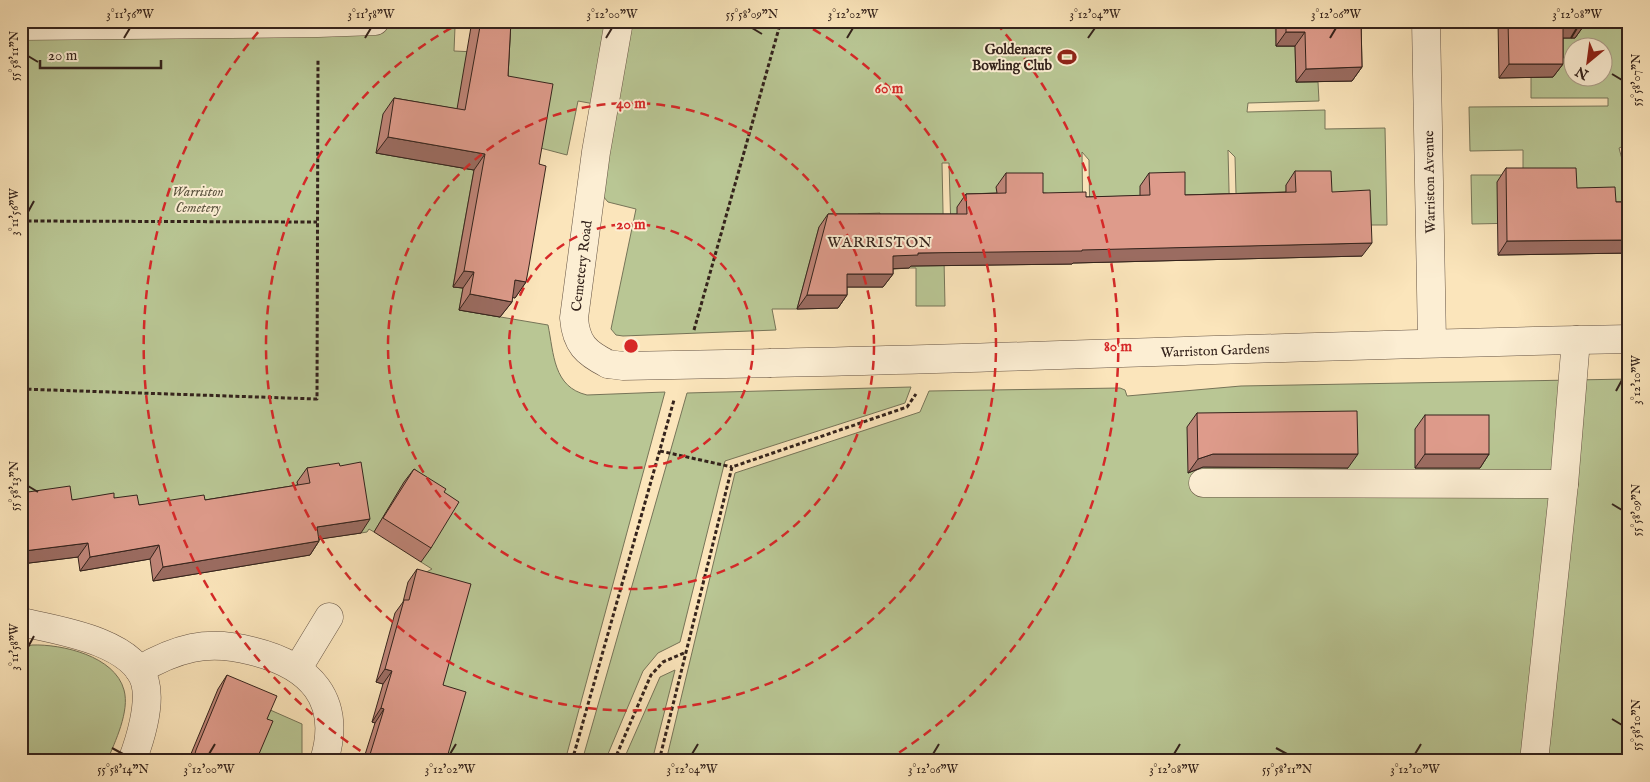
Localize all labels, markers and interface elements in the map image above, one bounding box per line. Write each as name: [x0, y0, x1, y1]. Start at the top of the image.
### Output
text: 3°11'56"W: [106, 7, 154, 22]
text: 3°11'58"W: [348, 7, 395, 22]
text: 3°12'00"W: [587, 7, 638, 22]
text: 55°58'09"N: [726, 7, 779, 22]
text: 3°12'02"W: [828, 7, 879, 22]
text: 3°12'04"W: [1070, 7, 1121, 22]
text: 3°12'06"W: [1311, 7, 1362, 22]
text: 3°12'08"W: [1552, 7, 1602, 22]
text: 55°58'11"N: [7, 30, 22, 81]
scale bar: [40, 38, 161, 70]
north arrow: [1562, 38, 1612, 88]
place label: Goldenacre Bowling Club: [972, 41, 1053, 75]
text: 20 m: [48, 46, 78, 65]
sports icon: Goldenacre Bowling Club: [1056, 46, 1078, 68]
text: 55°58'07"N: [1629, 53, 1644, 106]
text: N: [1573, 62, 1593, 84]
text: 60 m: [875, 79, 904, 98]
text: 40 m: [616, 94, 646, 113]
street label: Warriston Avenue: [1420, 130, 1440, 234]
park label: Warriston Cemetery: [172, 183, 224, 217]
text: 3°11'56"W: [7, 188, 22, 236]
text: 20 m: [616, 215, 646, 234]
street label: Cemetery Road: [567, 219, 597, 313]
district label: WARRISTON: [827, 233, 933, 252]
centre of rings: [622, 337, 640, 355]
text: 80 m: [1104, 337, 1132, 356]
street label: Warriston Gardens: [1160, 340, 1270, 362]
text: 3°12'10"W: [1629, 355, 1644, 405]
text: 55°58'13"N: [7, 460, 22, 511]
text: 55°58'09"N: [1629, 483, 1644, 536]
text: 3°11'58"W: [7, 623, 22, 671]
text: 55°58'10"N: [1629, 699, 1644, 751]
text: 55°58'14"N: [97, 762, 149, 777]
text: 3°12'00"W: [184, 762, 235, 777]
text: 3°12'02"W: [425, 762, 476, 777]
text: 3°12'04"W: [667, 762, 718, 777]
text: 3°12'06"W: [908, 762, 959, 777]
text: 3°12'08"W: [1149, 762, 1199, 777]
text: 55°58'11"N: [1262, 762, 1313, 777]
text: 3°12'10"W: [1390, 762, 1440, 777]

